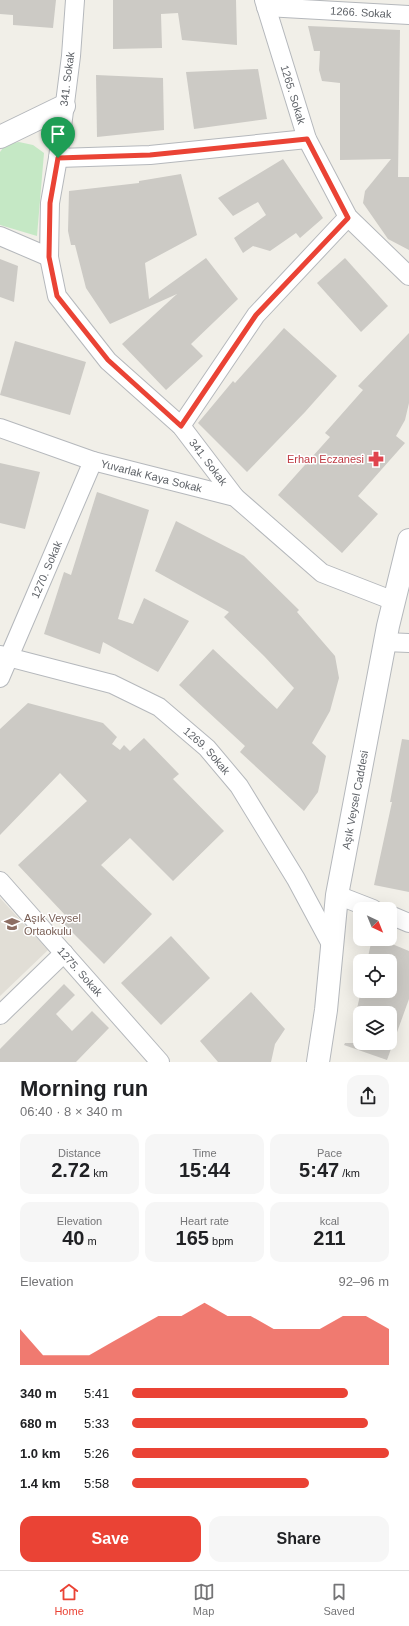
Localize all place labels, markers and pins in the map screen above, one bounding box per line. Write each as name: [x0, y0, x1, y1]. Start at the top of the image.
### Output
pin: [41, 117, 75, 158]
pharmacy icon: Erhan Eczanesi: [367, 450, 385, 468]
place label: Erhan Eczanesi: [287, 453, 364, 465]
place label: Aşık Veysel Ortaokulu: [24, 912, 81, 937]
school or university icon: Aşık Veysel Ortaokulu: [3, 915, 21, 933]

